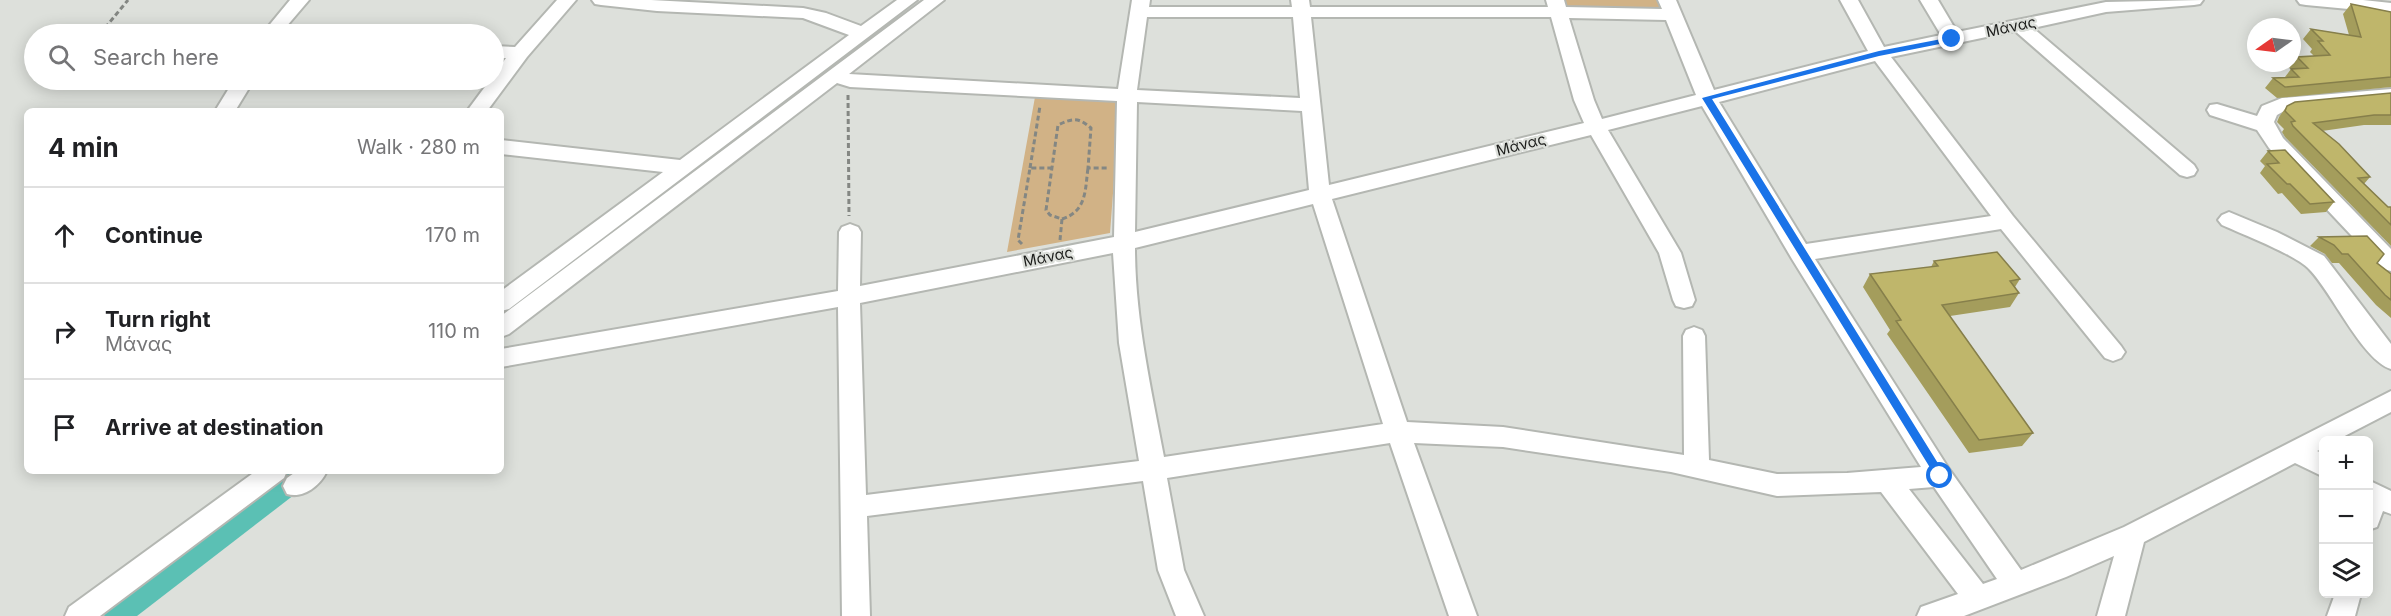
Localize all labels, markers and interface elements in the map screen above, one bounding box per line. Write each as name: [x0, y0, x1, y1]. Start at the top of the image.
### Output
street label: Μάνας: [1984, 12, 2038, 41]
north arrow: [2247, 18, 2301, 72]
search box: [24, 24, 504, 90]
route end: [1938, 25, 1964, 51]
icon: search: [45, 41, 78, 74]
text: Search here: [93, 44, 219, 70]
street label: Μάνας: [1494, 129, 1548, 160]
text: 4 min: [48, 132, 119, 163]
text: Walk · 280 m: [357, 135, 480, 159]
icon: ahead: [48, 219, 81, 252]
text: Continue: [105, 222, 203, 248]
text: 170 m: [425, 223, 480, 247]
street label: Μάνας: [1021, 242, 1075, 271]
text: Turn right: [105, 306, 211, 332]
icon: right: [48, 315, 81, 348]
text: 110 m: [428, 319, 480, 343]
text: Μάνας: [105, 332, 172, 356]
icon: arrive: [48, 411, 81, 444]
text: Arrive at destination: [105, 414, 324, 440]
map controls: [2319, 436, 2373, 598]
button: +: [2319, 436, 2373, 490]
route start: [1926, 462, 1952, 488]
button: −: [2319, 490, 2373, 544]
button: layers: [2319, 544, 2373, 598]

